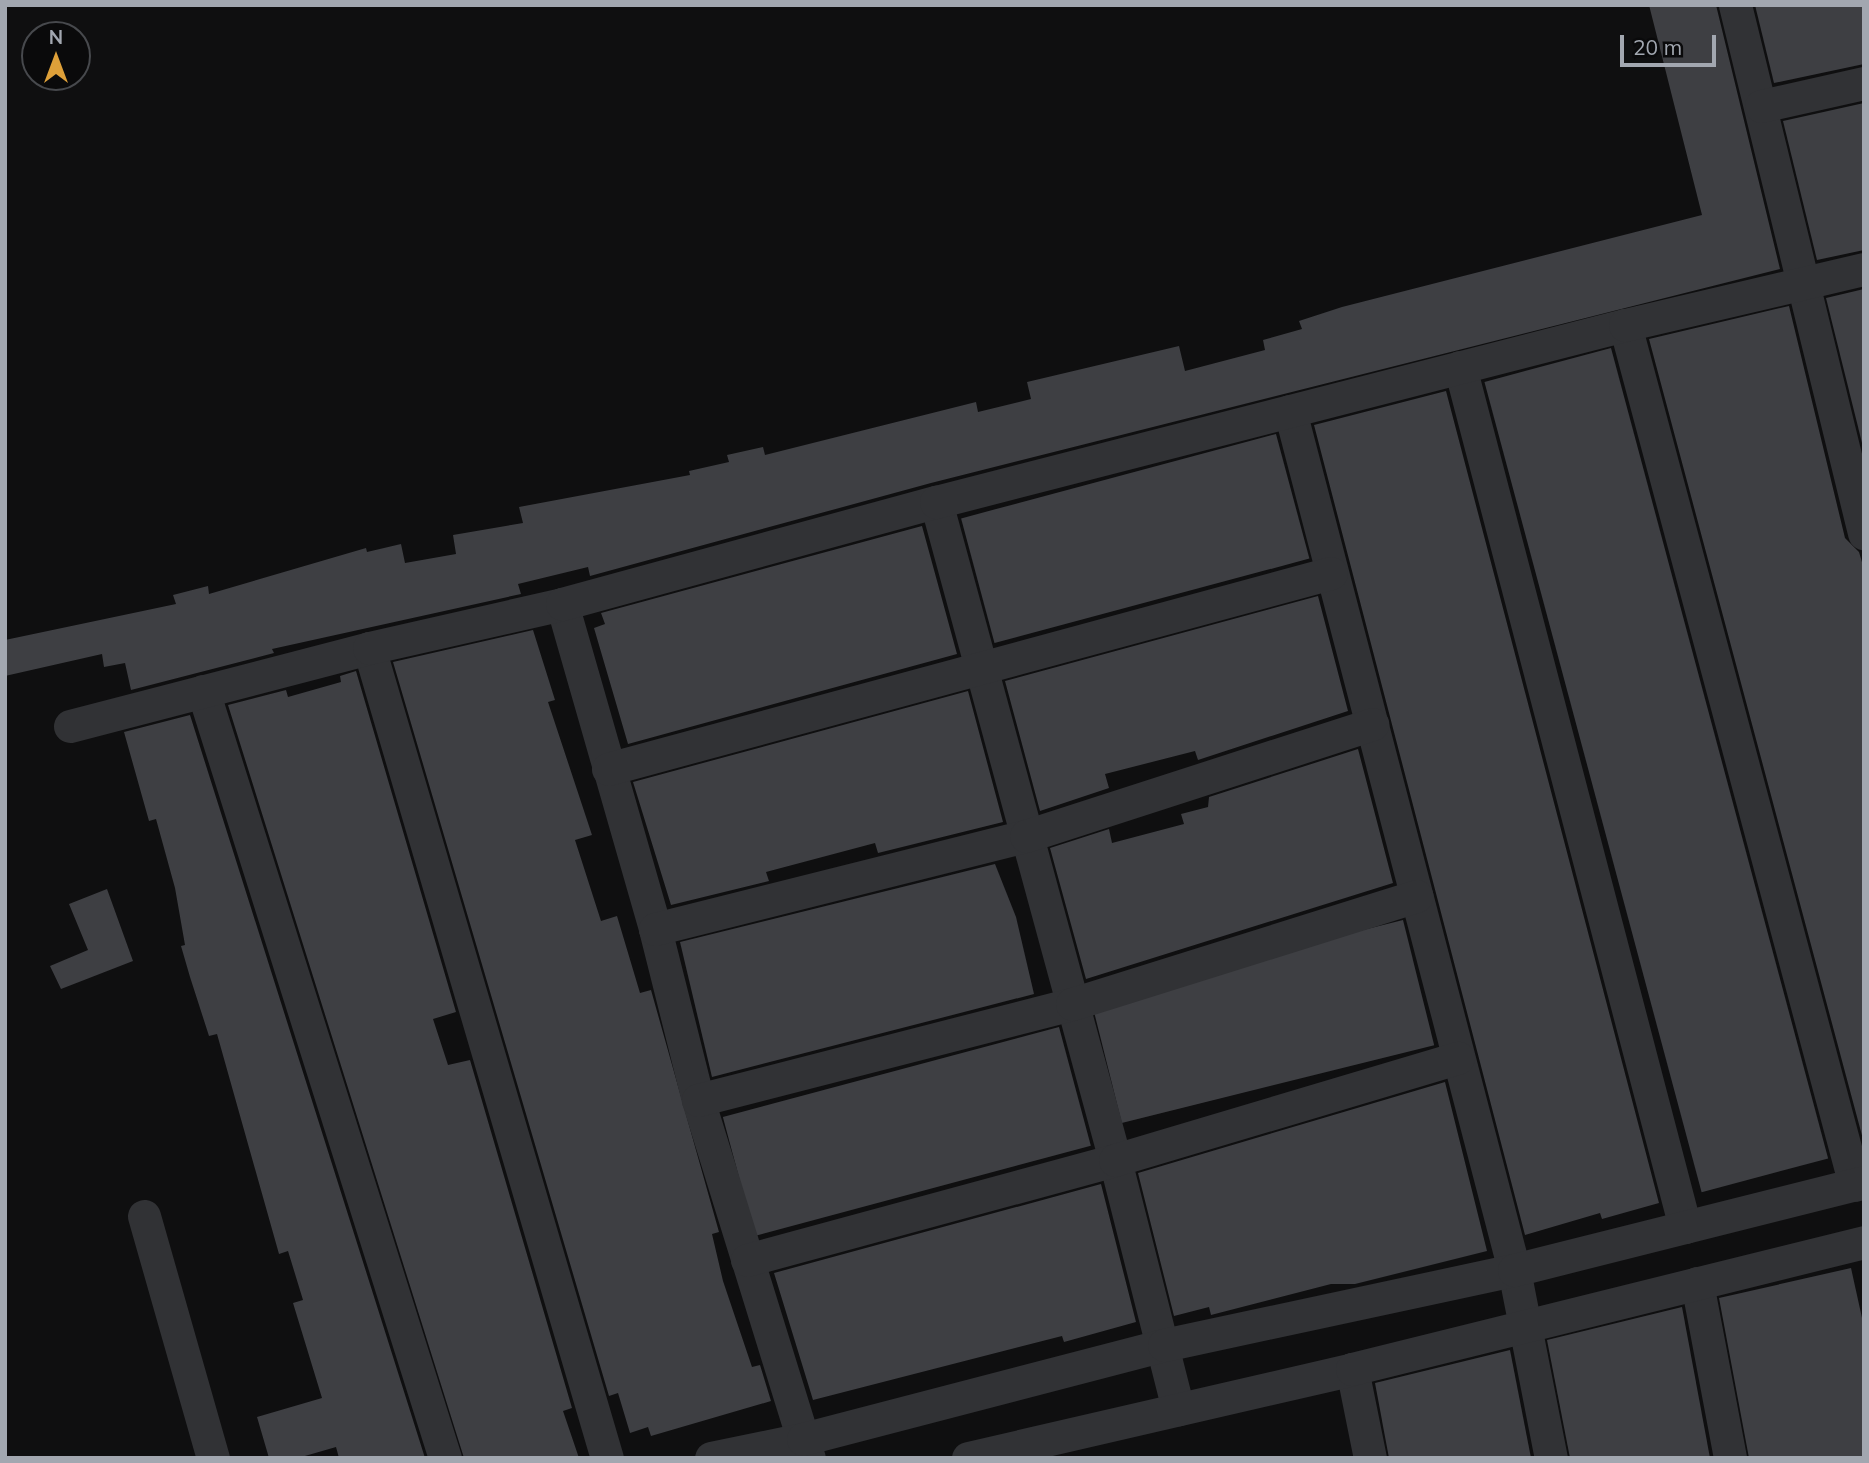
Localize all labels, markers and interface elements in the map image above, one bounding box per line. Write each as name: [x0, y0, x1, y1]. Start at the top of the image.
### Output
north arrow: [21, 21, 91, 91]
scale bar: [1624, 21, 1720, 65]
text: N: [49, 25, 63, 49]
text: 20 m: [1633, 34, 1682, 60]

